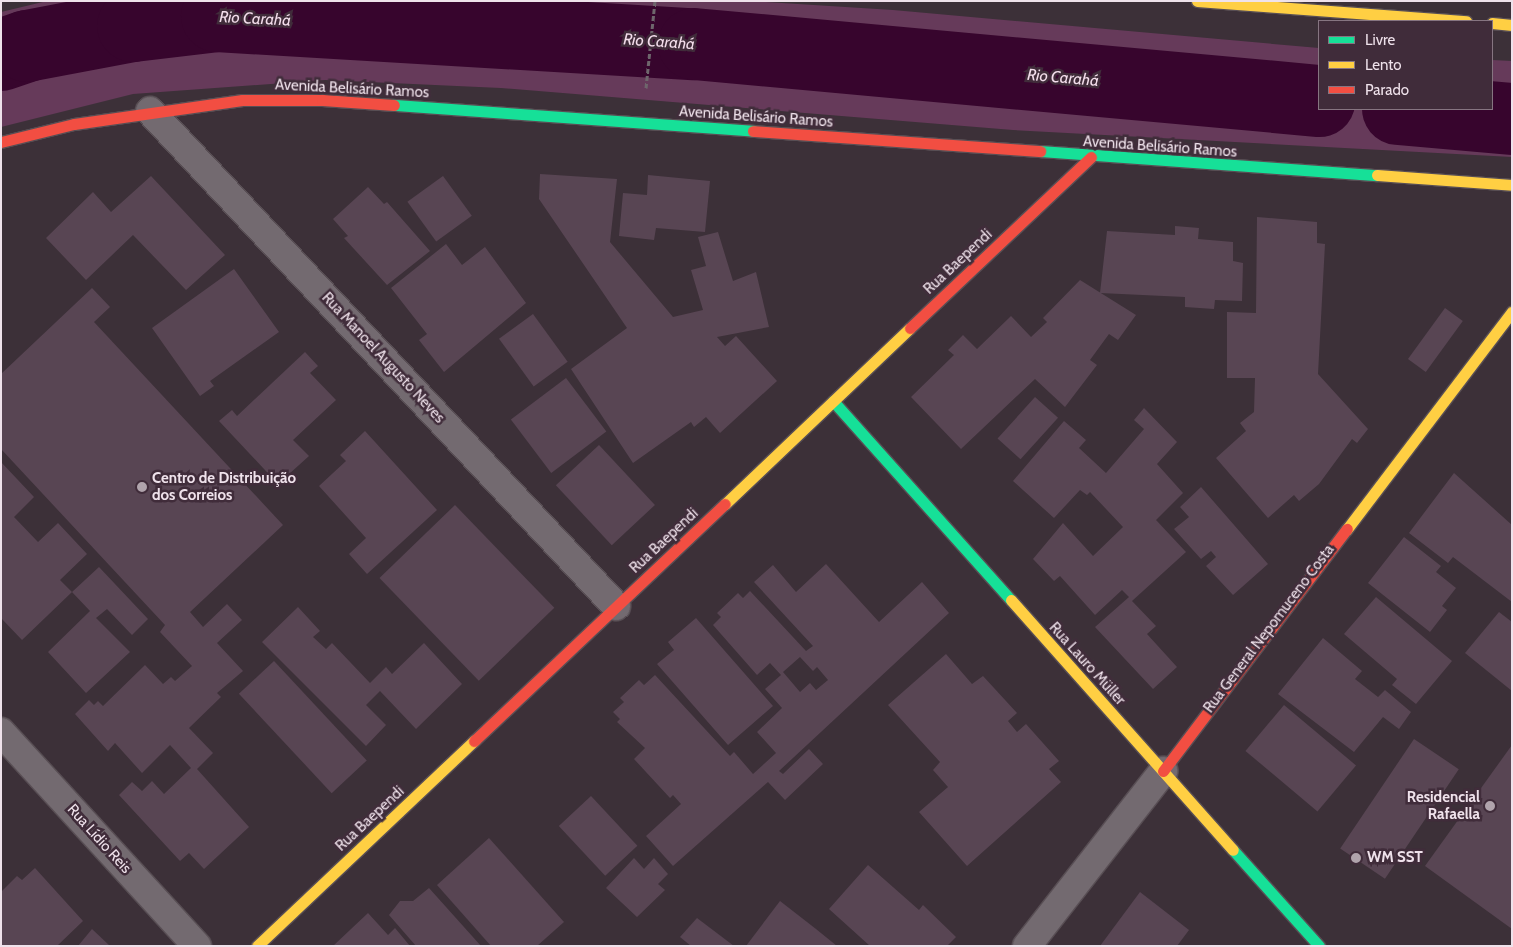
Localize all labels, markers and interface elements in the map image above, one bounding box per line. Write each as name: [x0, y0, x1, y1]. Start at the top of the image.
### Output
water label: Rio Carahá: [219, 8, 291, 30]
legend: [1318, 20, 1493, 110]
water label: Rio Carahá: [623, 30, 695, 54]
text: Livre: [1365, 31, 1395, 49]
text: Lento: [1365, 56, 1402, 74]
water label: Rio Carahá: [1026, 65, 1100, 91]
street label: Avenida Belisário Ramos: [275, 76, 429, 102]
text: Parado: [1365, 81, 1409, 99]
street label: Avenida Belisário Ramos: [678, 103, 834, 131]
street label: Avenida Belisário Ramos: [1082, 133, 1238, 161]
street label: Rua Baependi: [920, 226, 996, 298]
street label: Rua Manoel Augusto Neves: [318, 289, 448, 427]
place label: Centro de Distribuição dos Correios: [152, 469, 296, 504]
marker: Centro de Distribuição dos Correios: [136, 481, 148, 493]
street label: Rua Baependi: [626, 505, 702, 577]
street label: Rua General Nepomuceno Costa: [1200, 541, 1338, 717]
street label: Rua Lauro Müller: [1045, 619, 1129, 709]
street label: Rua Baependi: [332, 783, 408, 855]
place label: Residencial Rafaella: [1407, 788, 1480, 823]
marker: Residencial Rafaella: [1484, 800, 1496, 812]
street label: Rua Lídio Reis: [63, 801, 135, 877]
place label: WM SST: [1367, 849, 1423, 867]
marker: WM SST: [1349, 851, 1363, 865]

